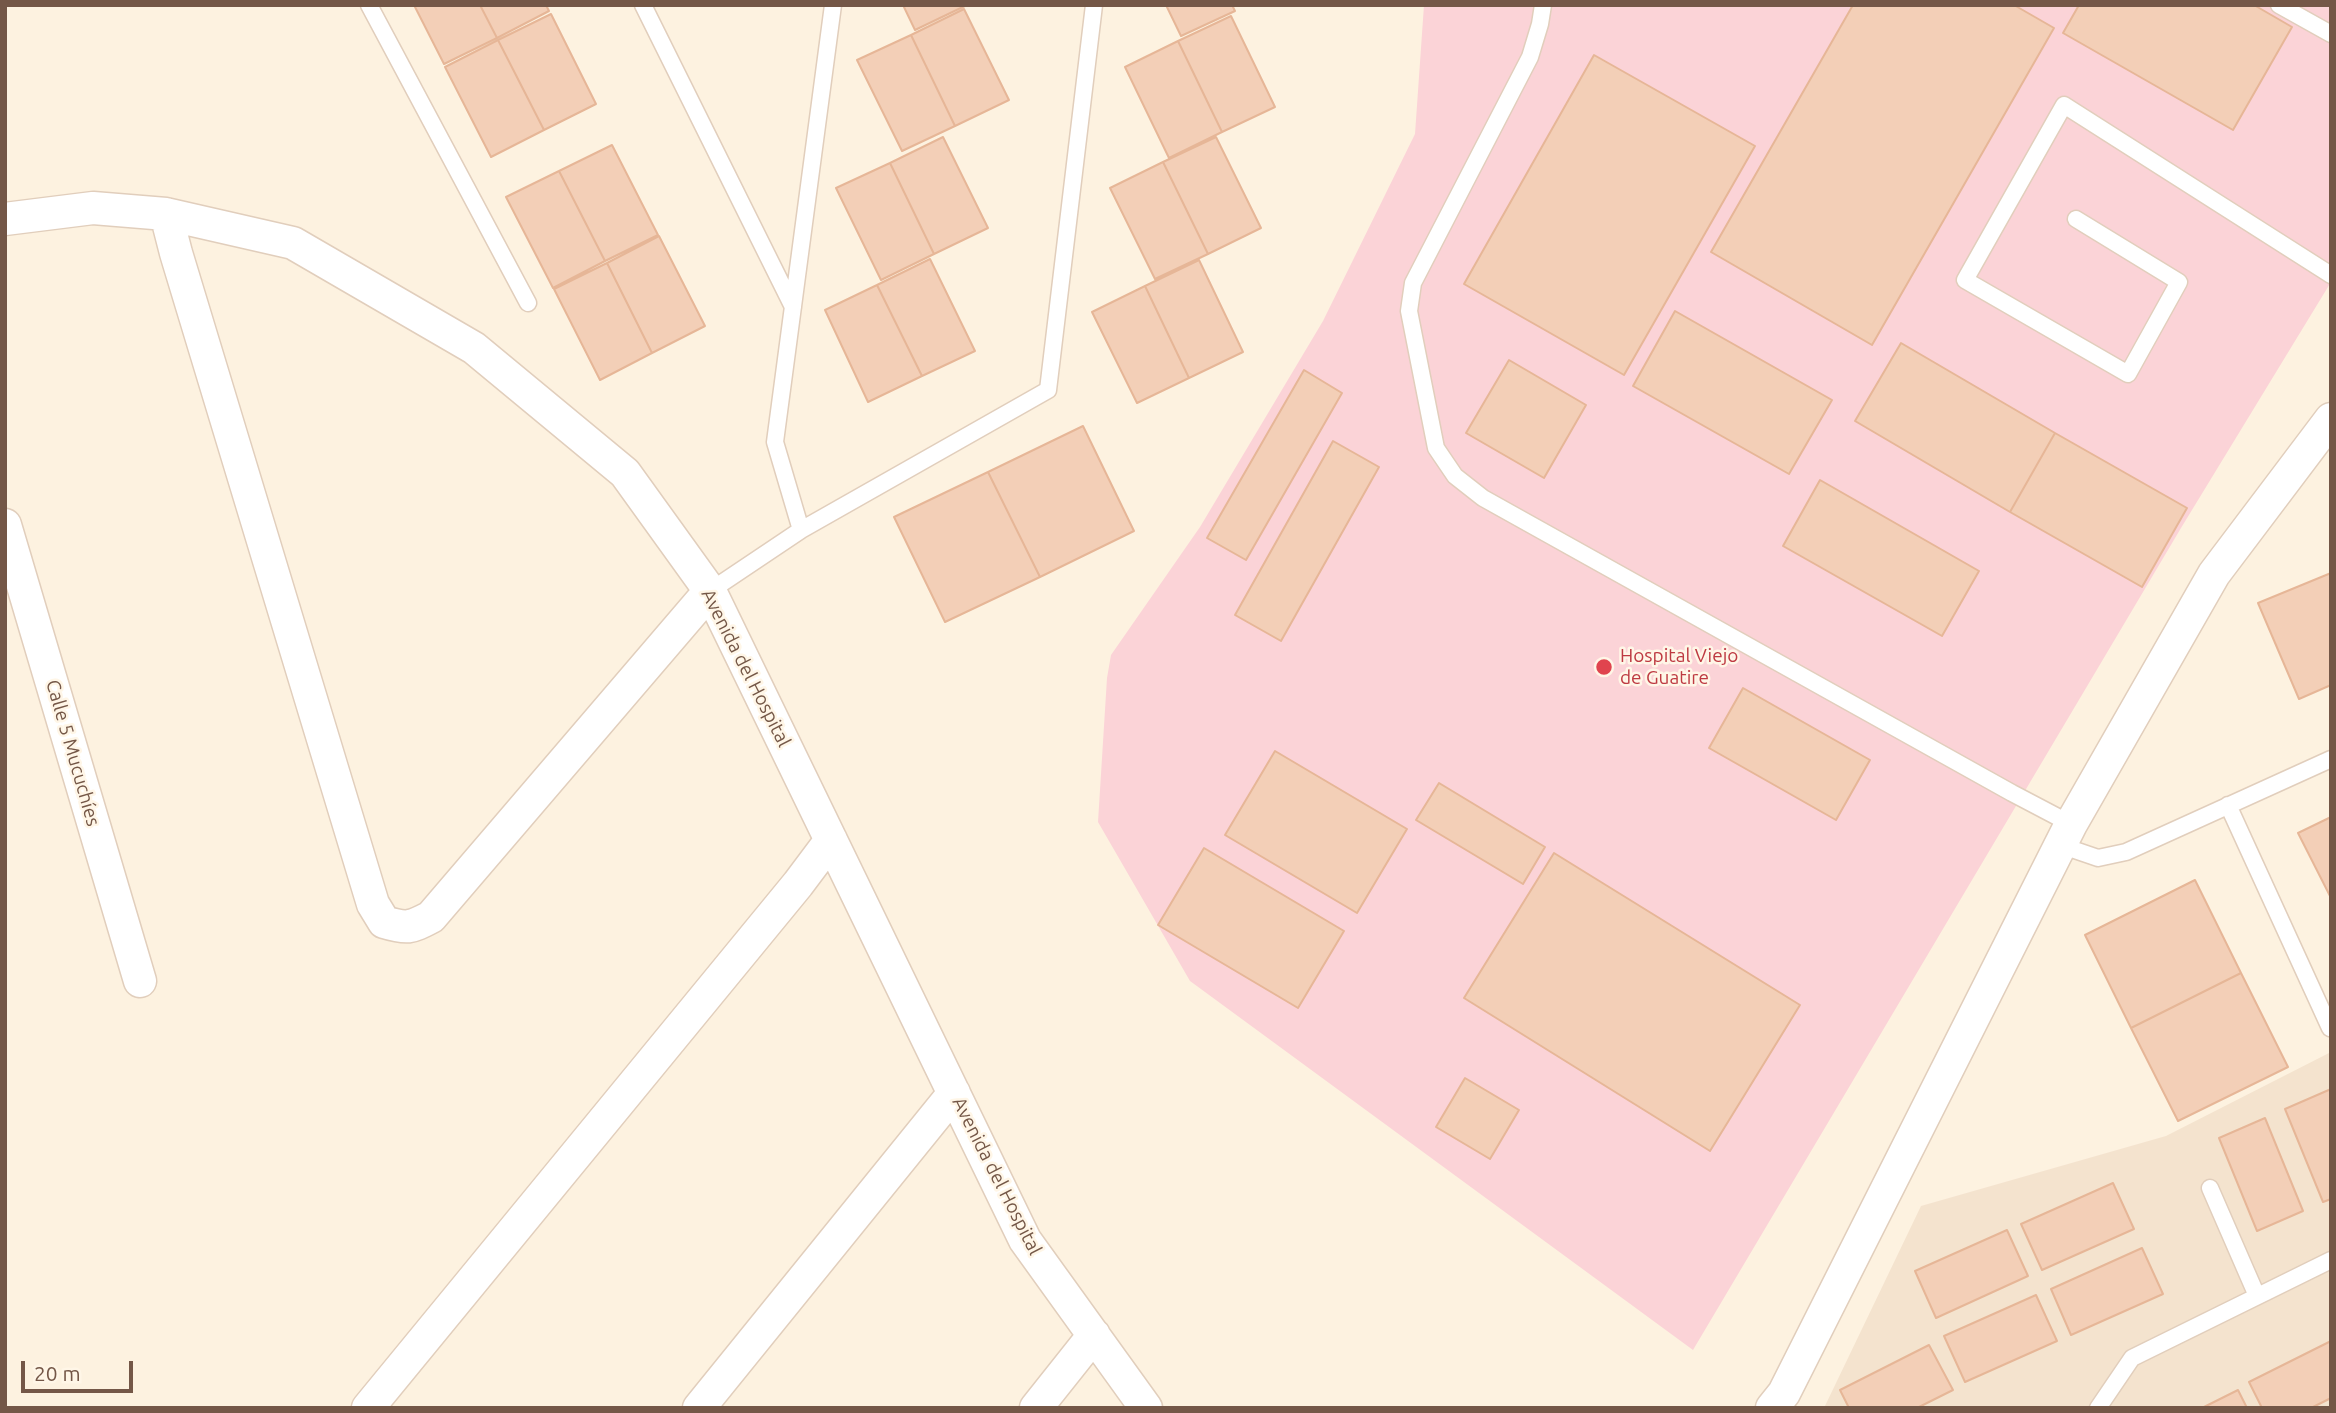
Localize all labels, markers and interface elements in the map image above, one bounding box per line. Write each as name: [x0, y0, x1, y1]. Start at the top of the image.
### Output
street label: Avenida del Hospital: [696, 585, 796, 751]
place label: Hospital Viejo de Guatire: [1620, 645, 1738, 689]
marker: Hospital Viejo de Guatire: [1594, 657, 1614, 677]
street label: Calle 5 Mucuchíes: [41, 677, 105, 829]
street label: Avenida del Hospital: [947, 1093, 1047, 1259]
scale bar: [24, 1346, 136, 1390]
text: 20 m: [34, 1361, 81, 1385]

